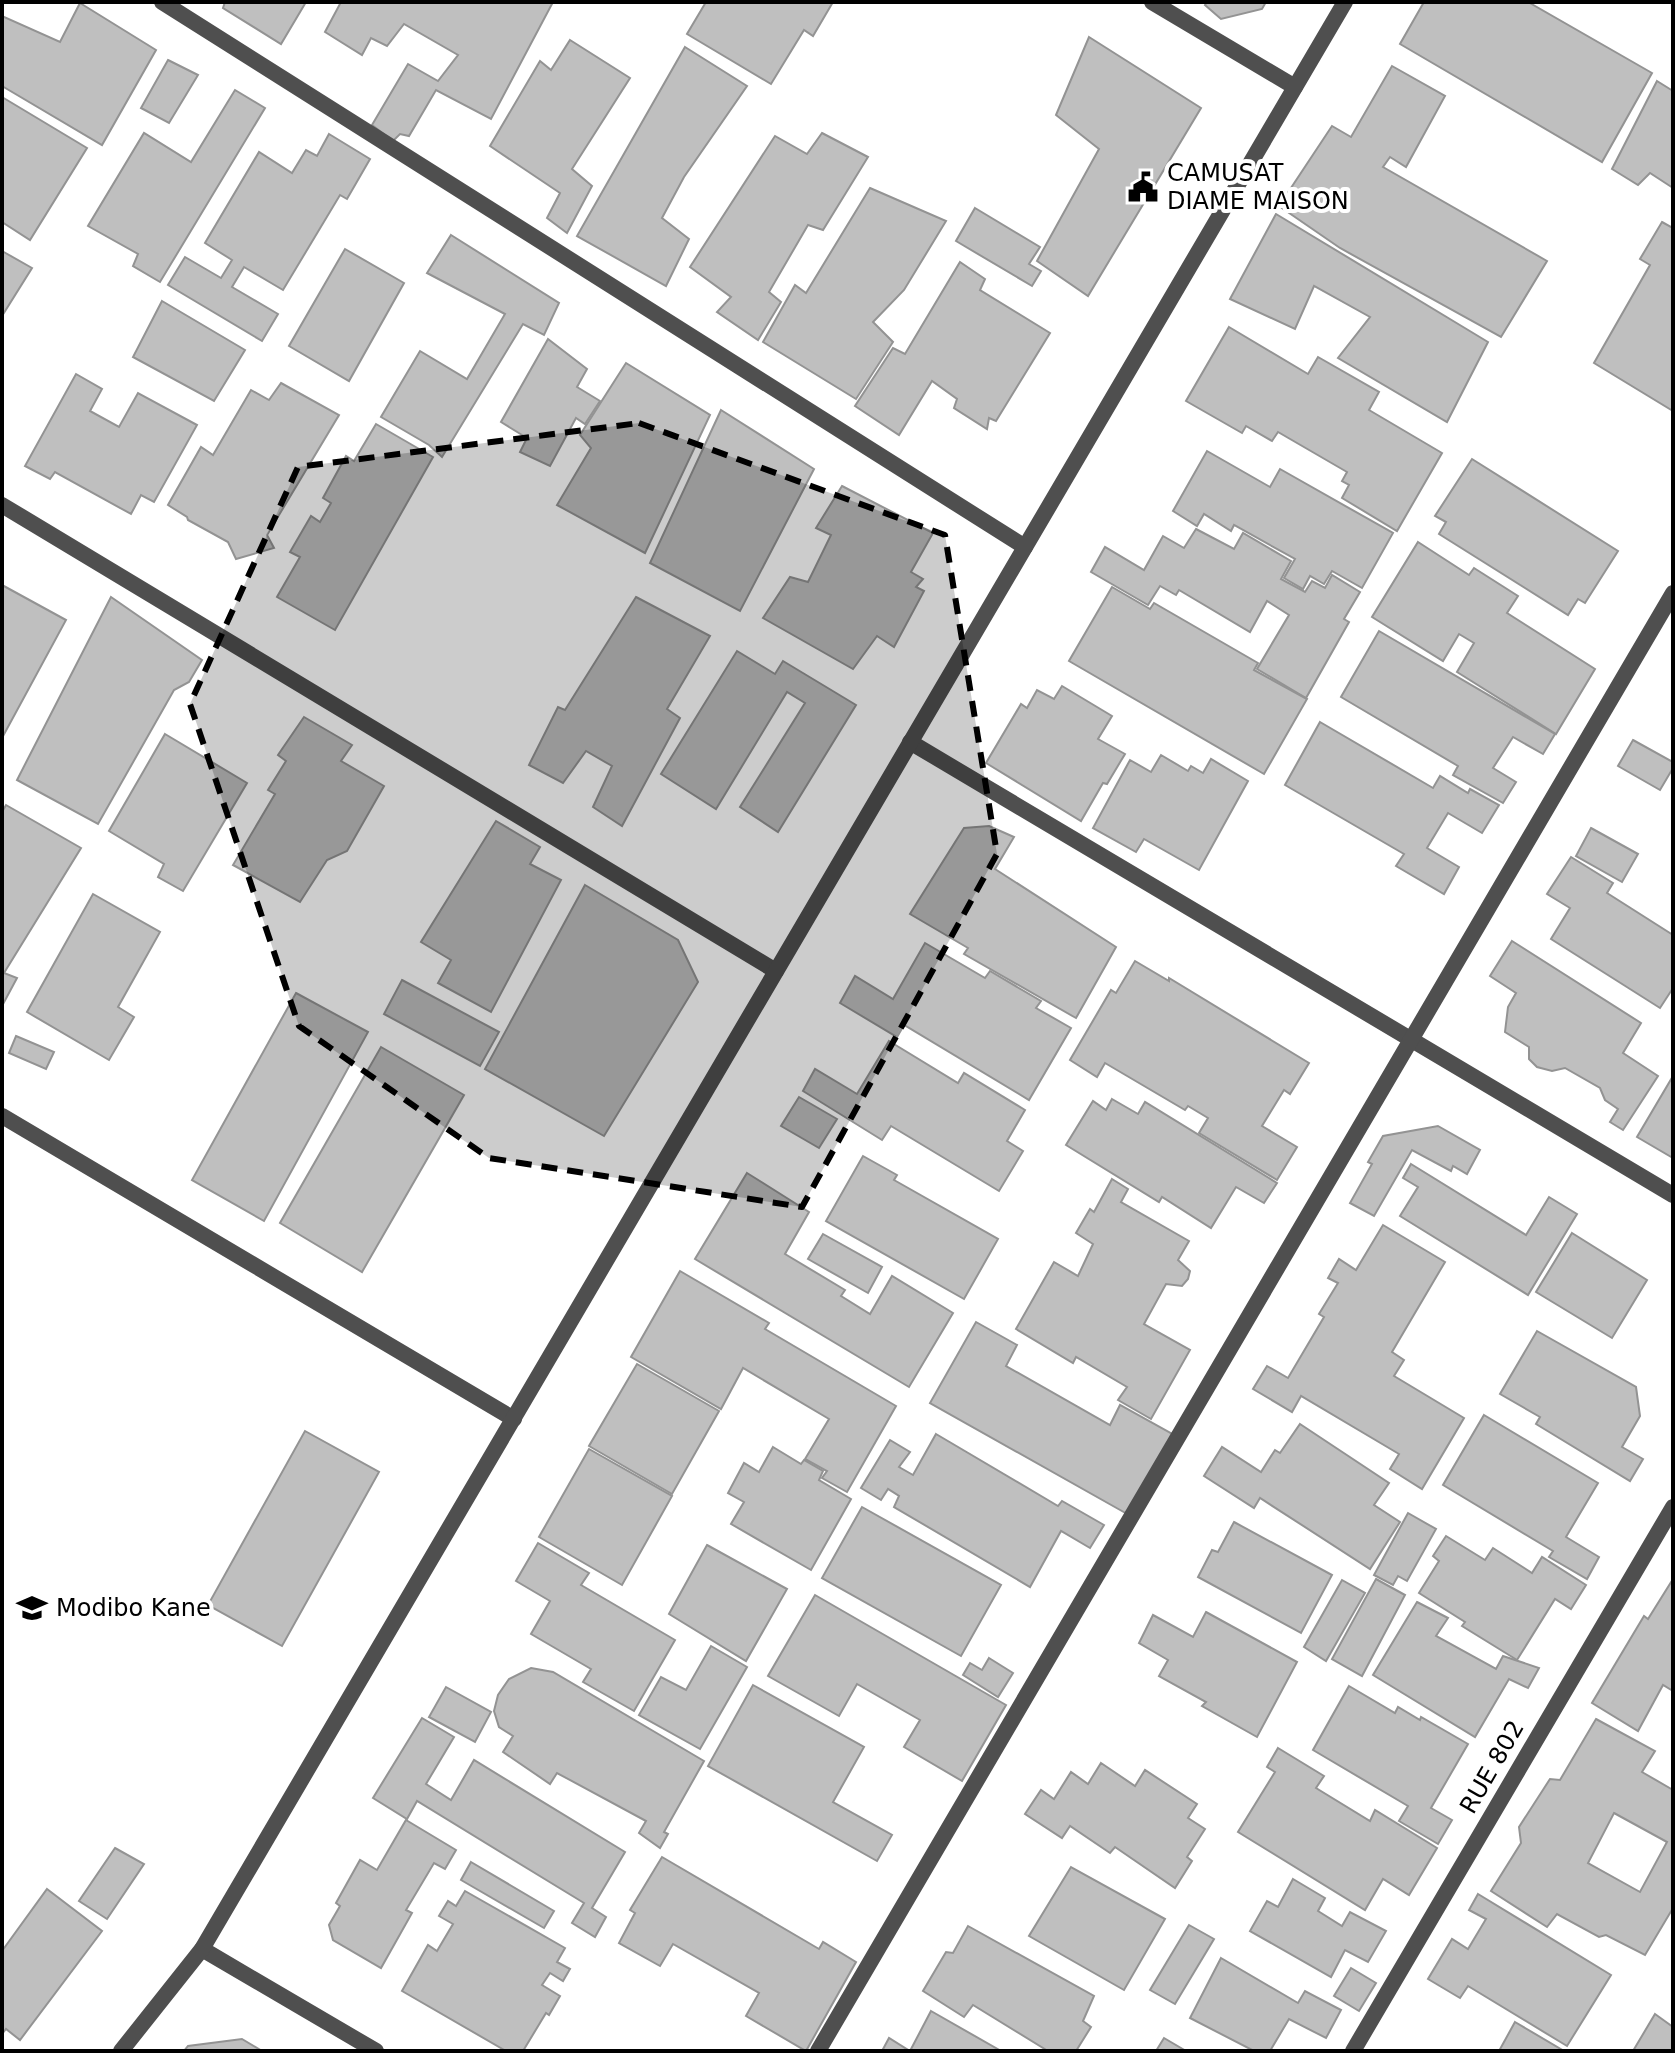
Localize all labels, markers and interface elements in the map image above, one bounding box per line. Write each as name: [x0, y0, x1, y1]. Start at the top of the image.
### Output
place label: CAMUSAT DIAME MAISON: [1167, 159, 1349, 215]
public building icon: CAMUSAT DIAME MAISON: [1126, 170, 1160, 204]
school or university icon: Modibo Kane: [15, 1591, 49, 1625]
place label: Modibo Kane: [56, 1594, 211, 1622]
street label: RUE 802: [1454, 1715, 1530, 1819]

